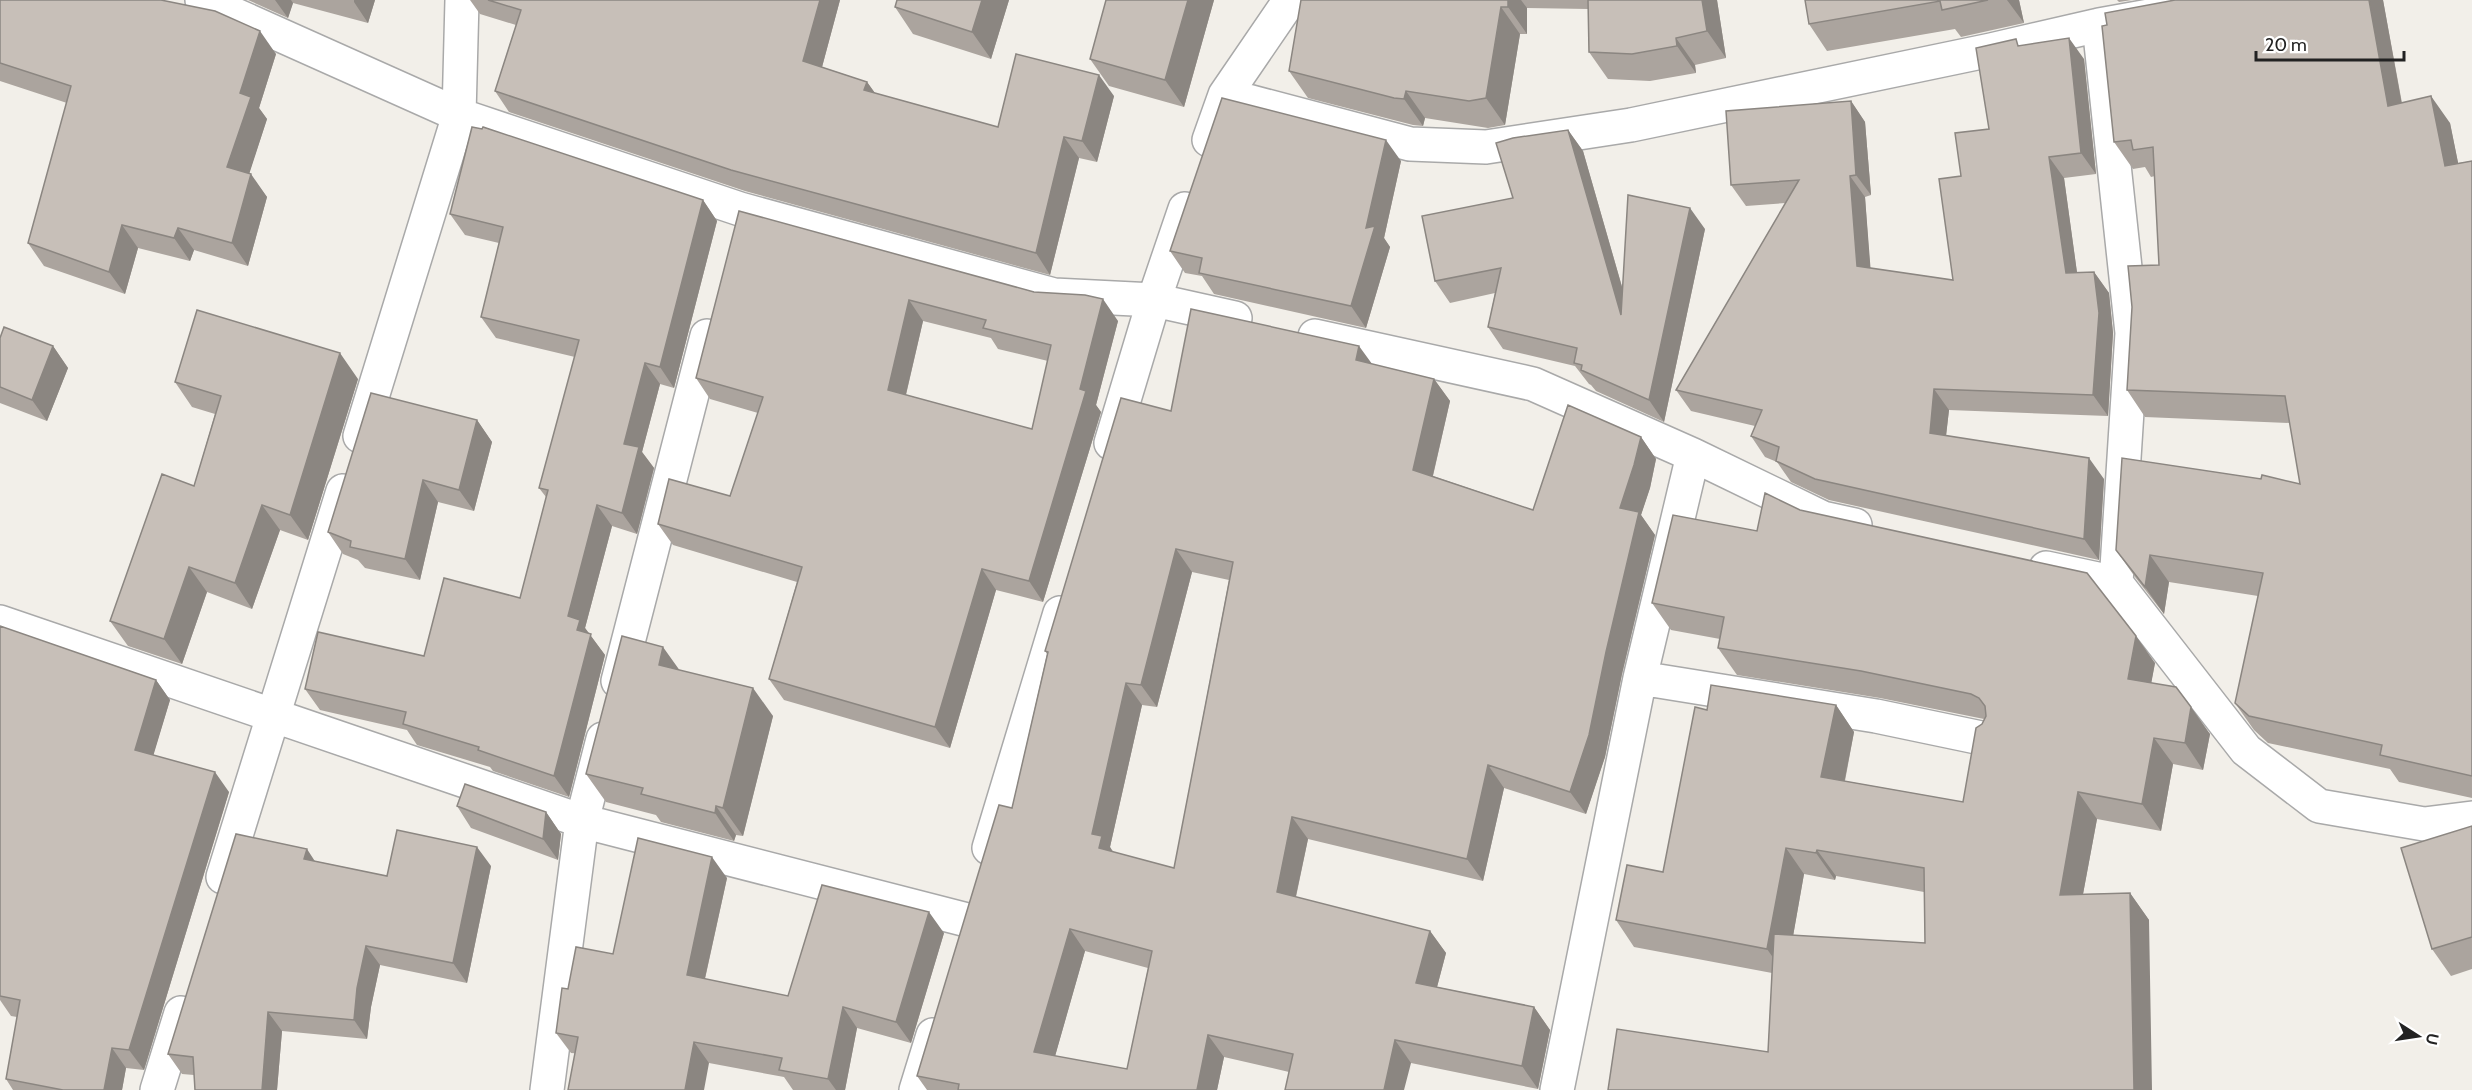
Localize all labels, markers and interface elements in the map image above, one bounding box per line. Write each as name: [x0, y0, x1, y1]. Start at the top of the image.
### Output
scale bar: [2256, 24, 2404, 62]
text: 20 m: [2265, 34, 2307, 56]
north arrow: [2388, 1006, 2448, 1066]
text: U: [2422, 1031, 2443, 1047]

